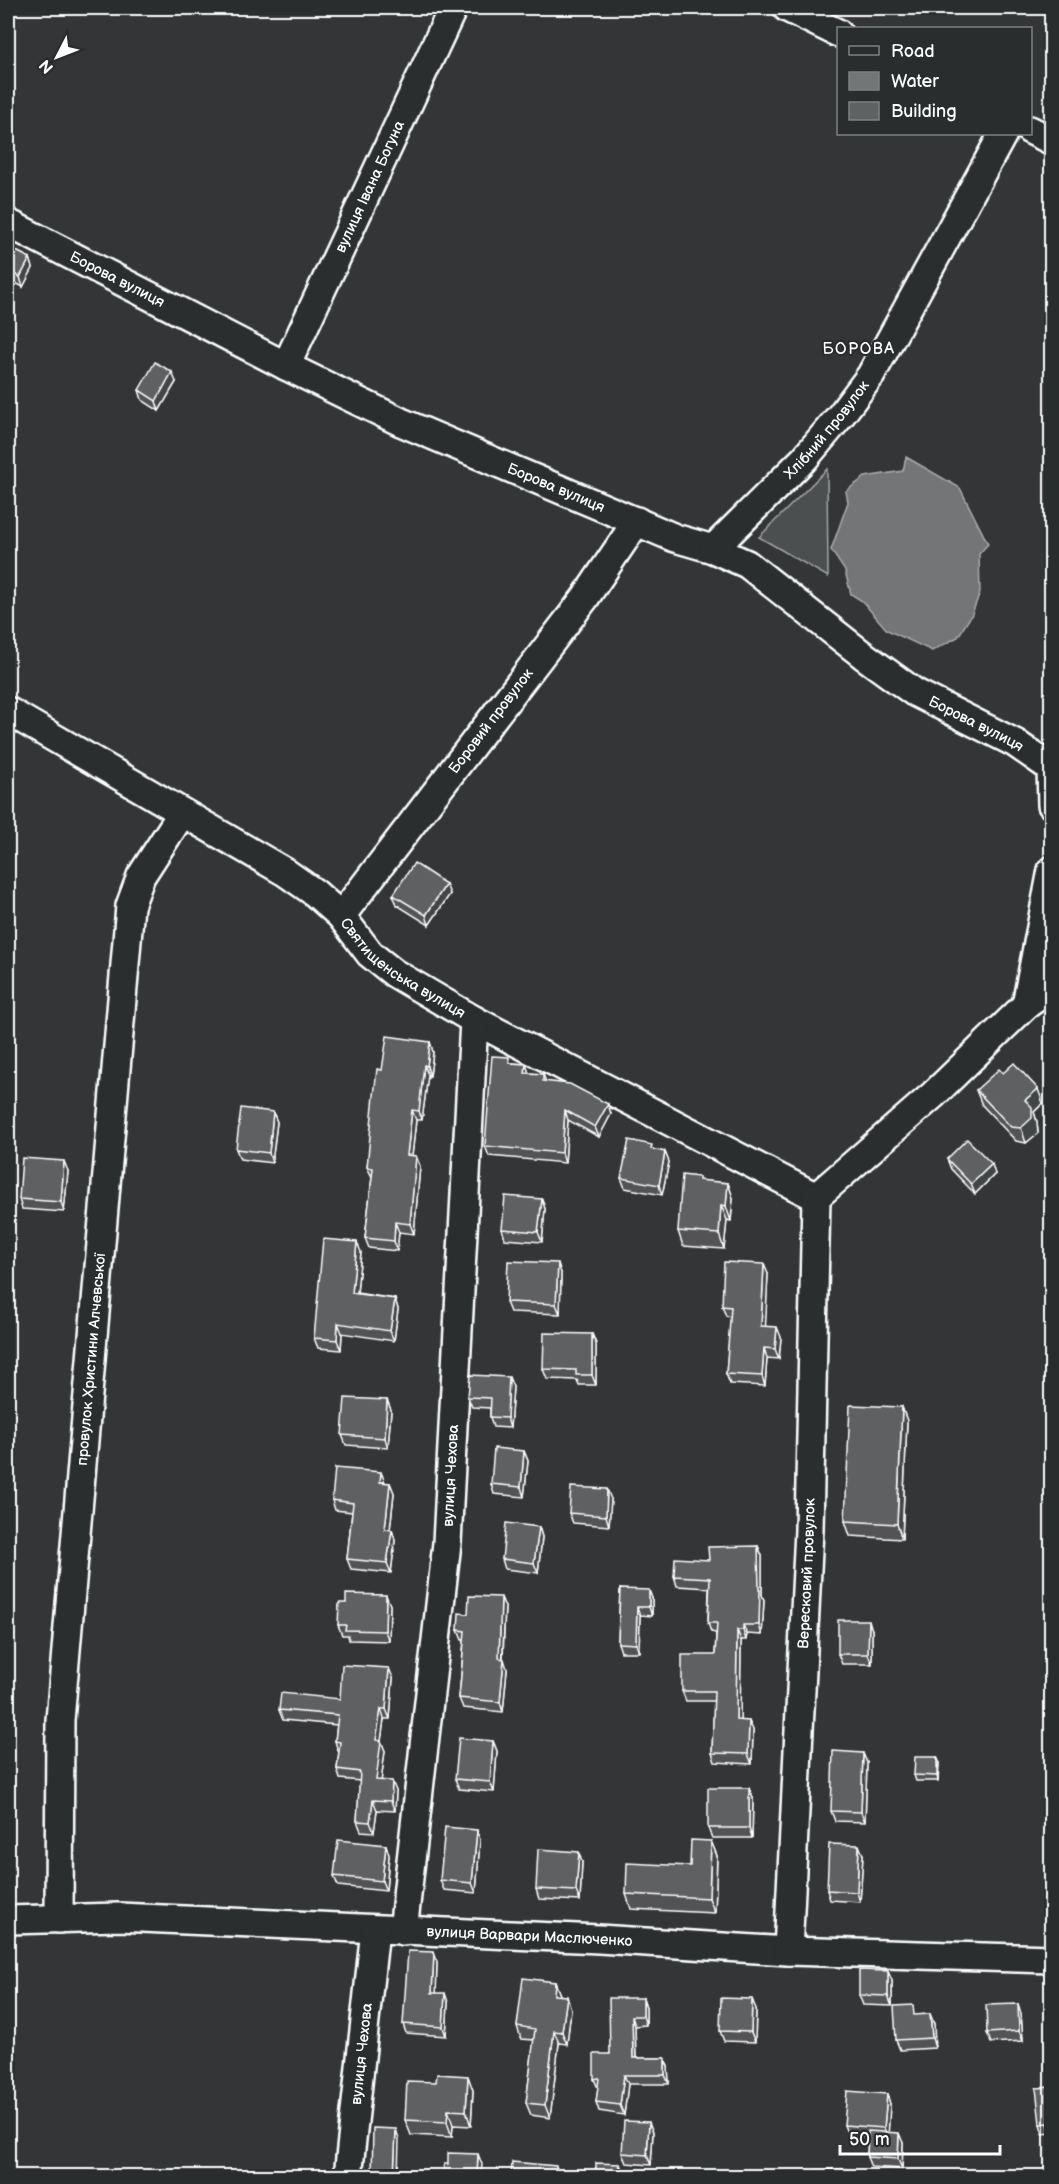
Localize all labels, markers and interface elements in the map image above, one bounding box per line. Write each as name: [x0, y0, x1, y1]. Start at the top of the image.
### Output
north arrow: [27, 27, 87, 87]
legend: [837, 27, 1032, 135]
text: Road: [891, 41, 935, 62]
text: N: [36, 55, 58, 77]
text: Water: [891, 71, 939, 92]
text: Building: [891, 101, 957, 122]
street label: вулиця Івана Богуна: [331, 117, 409, 256]
street label: Борова вулиця: [67, 247, 168, 312]
district label: БОРОВА: [822, 340, 896, 359]
street label: Хлібний провулок: [780, 376, 873, 483]
street label: Борова вулиця: [504, 459, 608, 517]
street label: Боровий провулок: [444, 664, 537, 777]
street label: Борова вулиця: [925, 691, 1028, 756]
street label: Святищенська вулиця: [336, 914, 469, 1022]
street label: провулок Христини Алчевської: [72, 1252, 110, 1466]
street label: вулиця Чехова: [438, 1424, 463, 1527]
street label: Вересковий провулок: [794, 1498, 819, 1649]
street label: вулиця Варвари Маслюченко: [426, 1922, 633, 1951]
street label: вулиця Чехова: [346, 2002, 376, 2106]
scale bar: [840, 2118, 1000, 2156]
text: 50 m: [849, 2129, 890, 2150]

